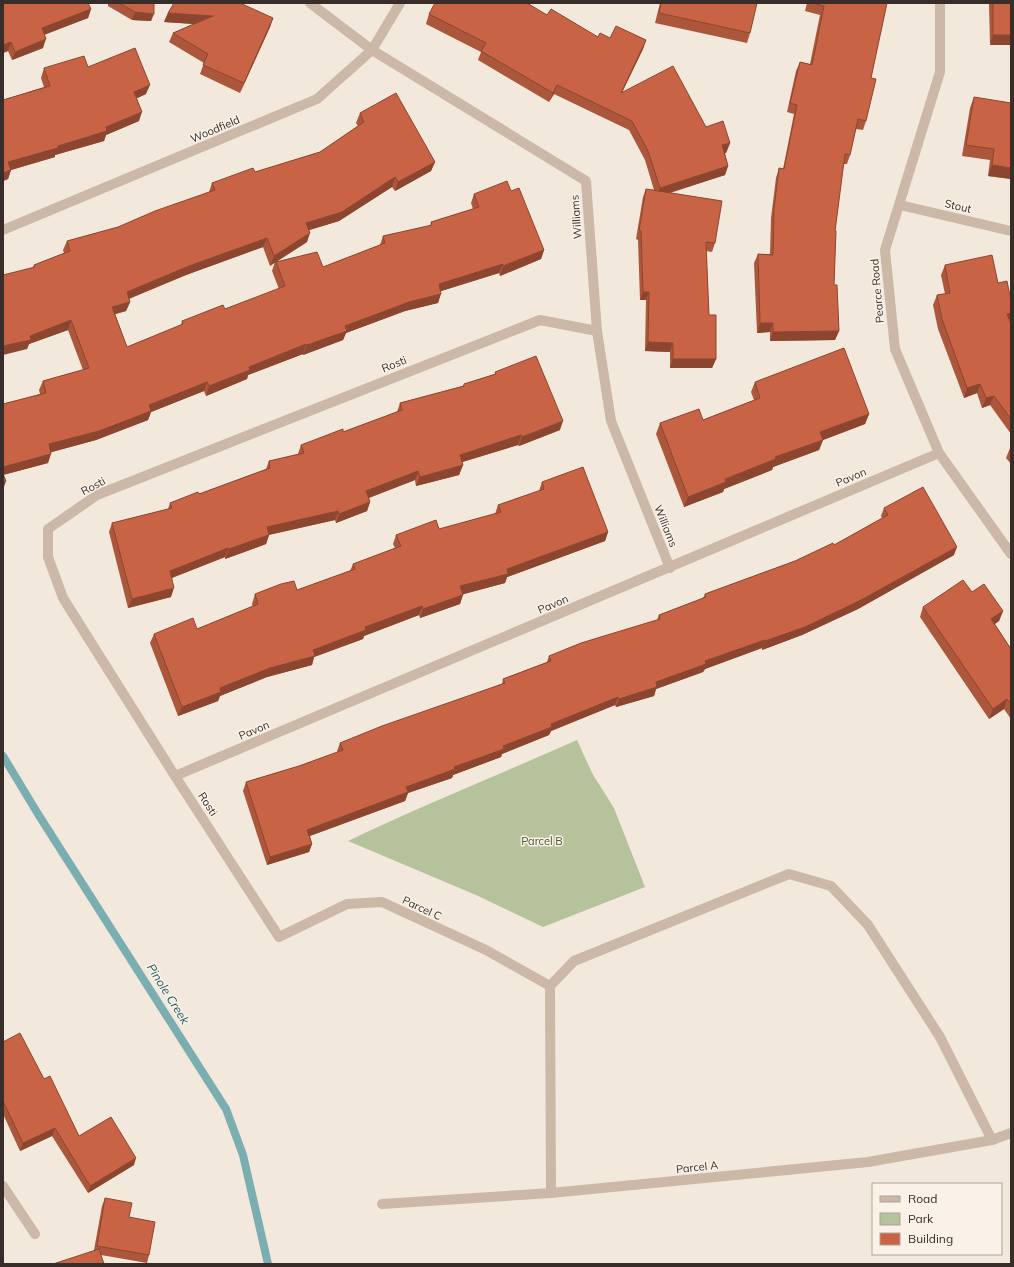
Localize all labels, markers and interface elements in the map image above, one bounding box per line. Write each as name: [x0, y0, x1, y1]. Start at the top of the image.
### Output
street label: Woodfield: [188, 112, 242, 146]
street label: Williams: [567, 194, 585, 240]
street label: Stout: [943, 196, 973, 216]
street label: Pearce Road: [867, 258, 887, 324]
street label: Rosti: [379, 353, 409, 375]
street label: Pavon: [834, 464, 868, 490]
street label: Rosti: [78, 474, 108, 498]
street label: Williams: [651, 503, 681, 549]
street label: Pavon: [536, 591, 570, 617]
street label: Pavon: [237, 717, 271, 743]
street label: Rosti: [195, 789, 221, 819]
park label: Parcel B: [521, 834, 563, 848]
street label: Parcel C: [400, 893, 444, 923]
water label: Pinole Creek: [144, 961, 193, 1028]
street label: Parcel A: [675, 1158, 719, 1176]
legend: [872, 1183, 1002, 1255]
text: Road: [908, 1191, 937, 1206]
text: Park: [908, 1211, 934, 1226]
text: Building: [908, 1231, 953, 1246]

